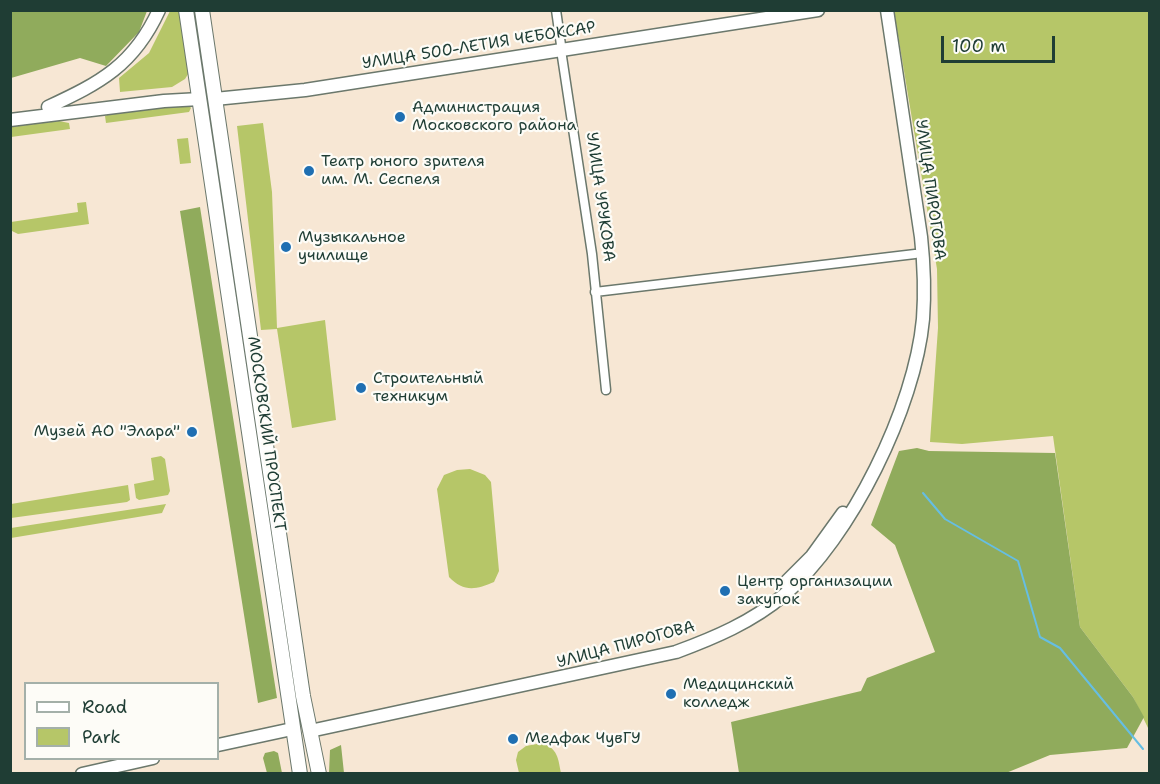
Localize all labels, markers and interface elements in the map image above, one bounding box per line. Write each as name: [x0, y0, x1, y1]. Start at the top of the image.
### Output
street label: УЛИЦА 500-ЛЕТИЯ ЧЕБОКСАР: [361, 18, 597, 74]
scale bar: [944, 24, 1058, 62]
text: 100 m: [952, 34, 1006, 58]
place label: Администрация Московского района: [412, 98, 577, 136]
marker: Администрация Московского района: [393, 110, 407, 124]
street label: УЛИЦА ПИРОГОВА: [911, 118, 949, 262]
street label: УЛИЦА УРУКОВА: [581, 131, 619, 263]
place label: Театр юного зрителя им. М. Сеспеля: [321, 152, 485, 190]
marker: Театр юного зрителя им. М. Сеспеля: [302, 164, 316, 178]
place label: Музыкальное училище: [298, 228, 406, 266]
marker: Музыкальное училище: [279, 240, 293, 254]
street label: МОСКОВСКИЙ ПРОСПЕКТ: [243, 335, 289, 533]
place label: Строительный техникум: [373, 369, 483, 407]
marker: Строительный техникум: [354, 381, 368, 395]
place label: Музей АО "Элара": [34, 422, 180, 442]
marker: Музей АО "Элара": [185, 425, 199, 439]
place label: Центр организации закупок: [737, 572, 892, 610]
marker: Центр организации закупок: [718, 584, 732, 598]
street label: УЛИЦА ПИРОГОВА: [555, 617, 697, 673]
place label: Медицинский колледж: [683, 675, 794, 713]
legend: [24, 682, 219, 760]
marker: Медицинский колледж: [664, 687, 678, 701]
text: Road: [82, 695, 127, 719]
text: Park: [82, 725, 121, 749]
place label: Медфак ЧувГУ: [525, 729, 641, 749]
marker: Медфак ЧувГУ: [506, 732, 520, 746]

